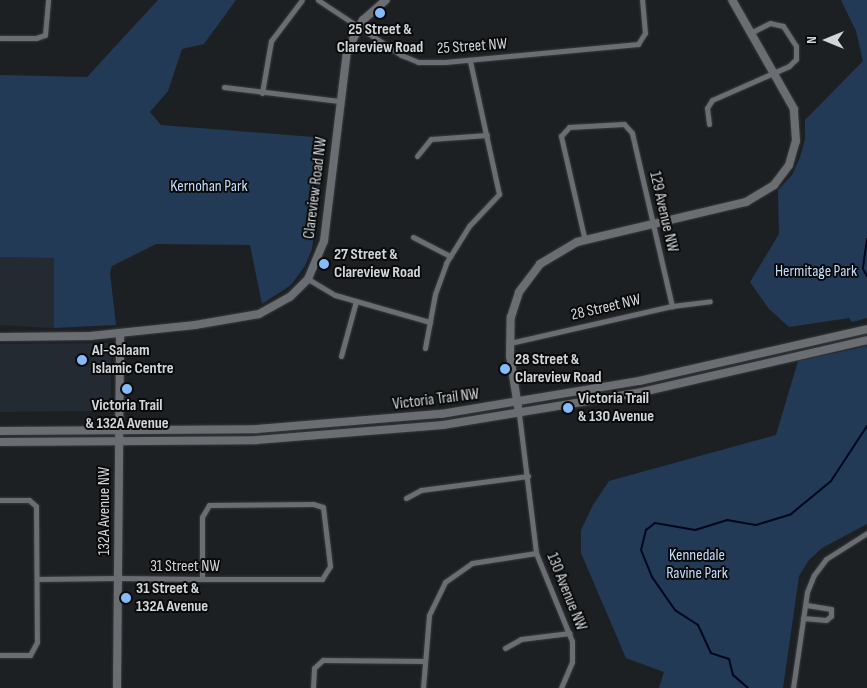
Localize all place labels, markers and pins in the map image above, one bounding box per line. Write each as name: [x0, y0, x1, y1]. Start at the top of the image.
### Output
marker: 25 Street & Clareview Road: [374, 7, 386, 19]
place label: 25 Street & Clareview Road: [337, 20, 423, 58]
place label: 27 Street & Clareview Road: [334, 245, 421, 283]
marker: 27 Street & Clareview Road: [318, 258, 330, 270]
place label: Al-Salaam Islamic Centre: [92, 341, 174, 379]
place label: 28 Street & Clareview Road: [515, 350, 602, 388]
marker: Al-Salaam Islamic Centre: [76, 354, 88, 366]
marker: 28 Street & Clareview Road: [499, 363, 511, 375]
marker: Victoria Trail & 132A Avenue: [121, 383, 133, 395]
place label: Victoria Trail & 130 Avenue: [578, 389, 654, 427]
place label: Victoria Trail & 132A Avenue: [85, 396, 169, 434]
marker: Victoria Trail & 130 Avenue: [562, 402, 574, 414]
place label: 31 Street & 132A Avenue: [136, 579, 208, 617]
marker: 31 Street & 132A Avenue: [120, 592, 132, 604]

